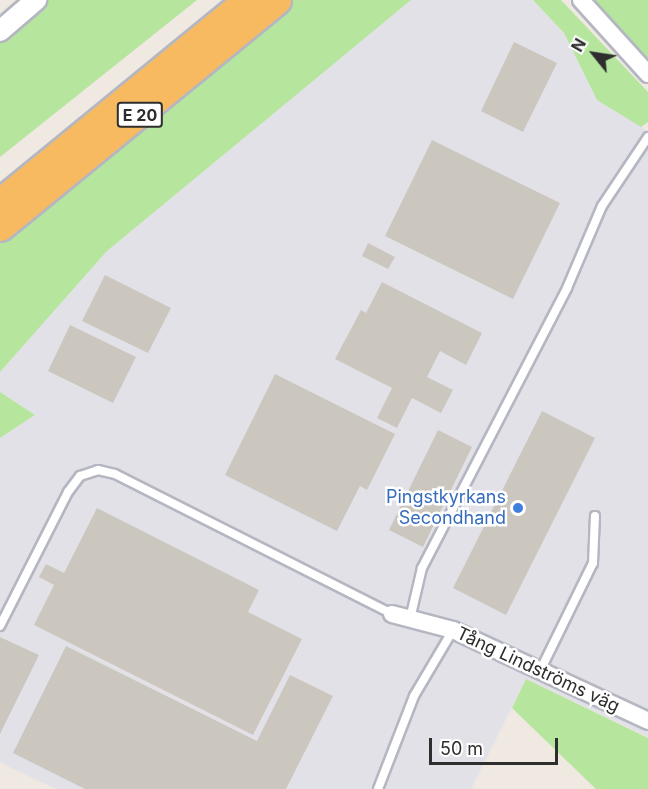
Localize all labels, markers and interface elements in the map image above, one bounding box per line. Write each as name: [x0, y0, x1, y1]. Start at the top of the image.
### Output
north arrow: [564, 24, 624, 84]
text: N: [567, 35, 590, 55]
road number: E 20: [116, 102, 164, 128]
place label: Pingstkyrkans Secondhand: [386, 487, 506, 530]
marker: Pingstkyrkans Secondhand: [511, 501, 525, 515]
street label: Tång Lindströms väg: [453, 623, 623, 717]
scale bar: [432, 726, 561, 764]
text: 50 m: [440, 738, 483, 759]

